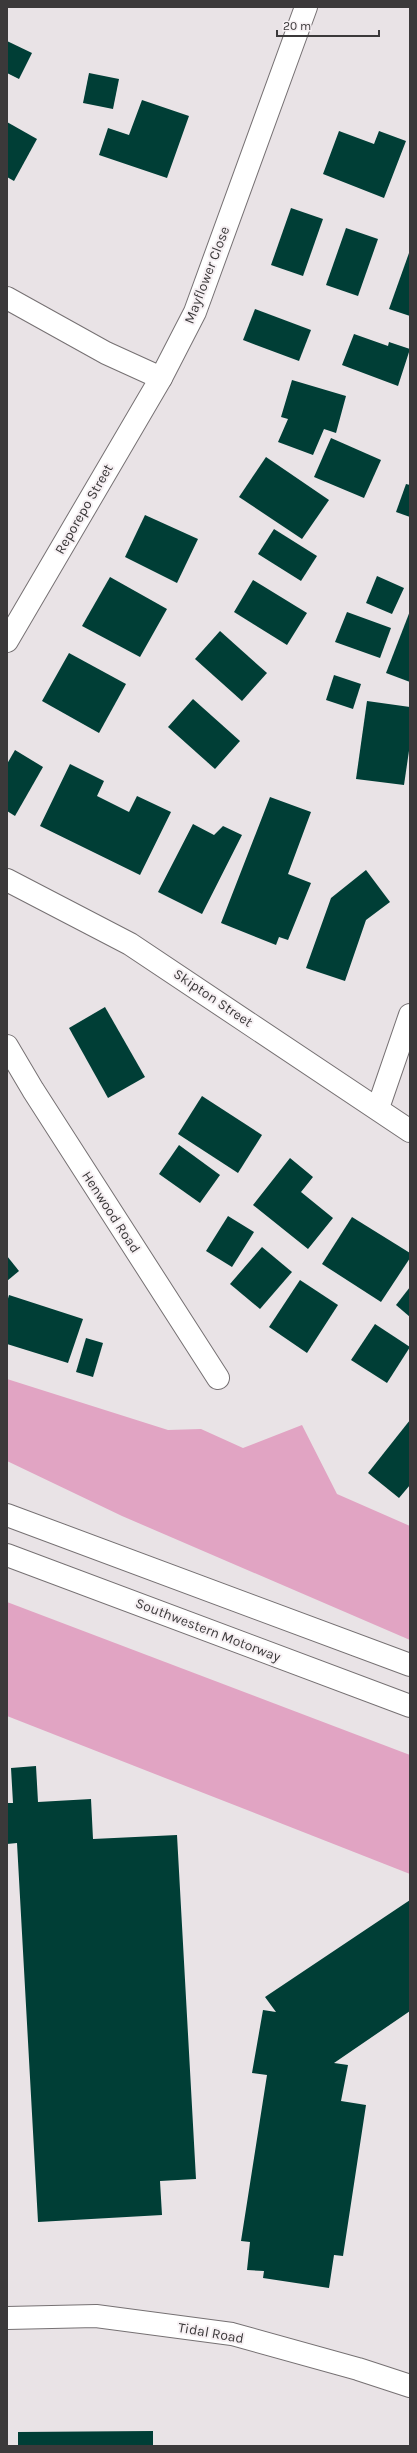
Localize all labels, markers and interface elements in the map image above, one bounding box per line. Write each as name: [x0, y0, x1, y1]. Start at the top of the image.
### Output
scale bar: [277, 12, 379, 38]
text: 20 m: [283, 19, 311, 33]
street label: Mayflower Close: [181, 224, 233, 326]
street label: Reporepo Street: [51, 461, 117, 557]
street label: Skipton Street: [170, 965, 256, 1031]
street label: Henwood Road: [78, 1168, 144, 1256]
street label: Southwestern Motorway: [133, 1594, 283, 1666]
street label: Tidal Road: [177, 2319, 245, 2347]

